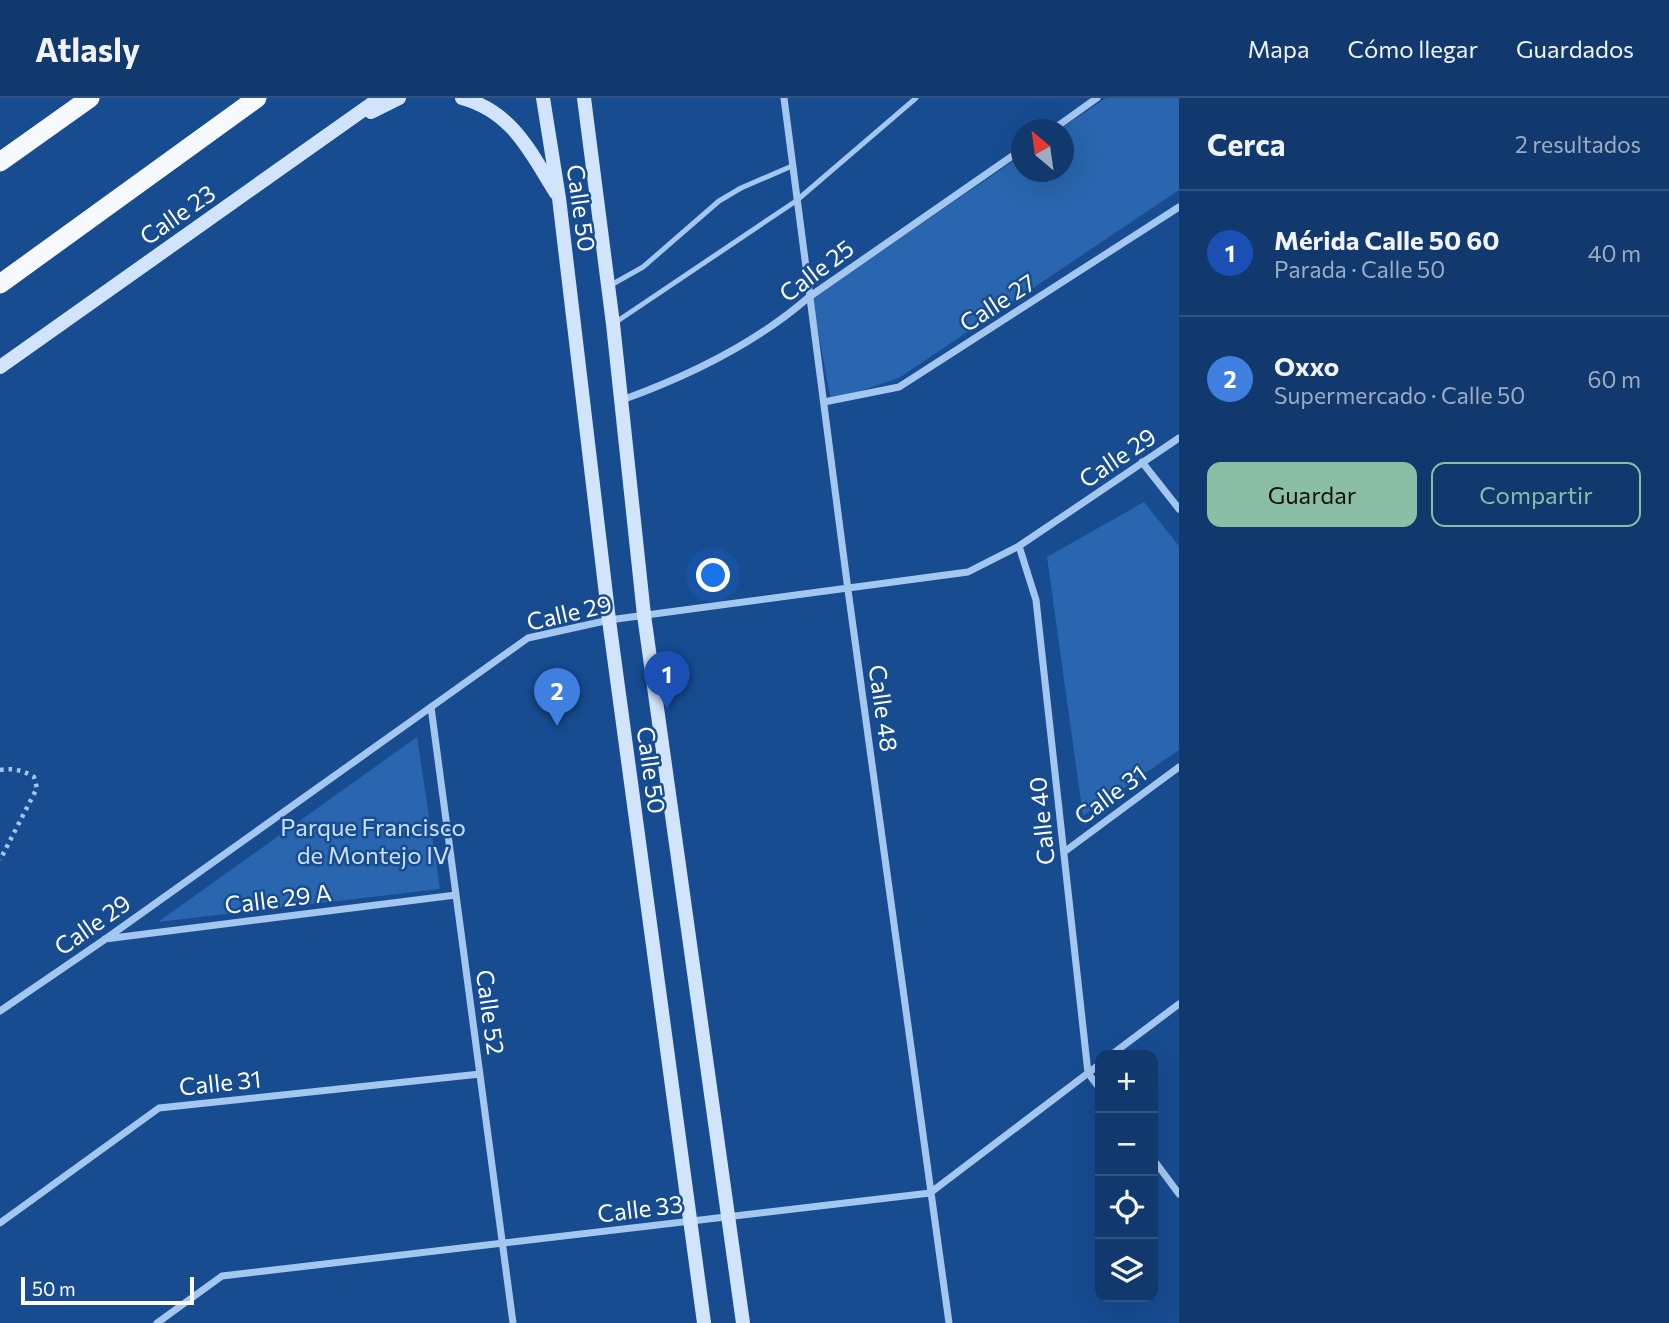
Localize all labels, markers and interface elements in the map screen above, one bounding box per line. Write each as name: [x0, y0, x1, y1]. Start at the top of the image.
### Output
text: Atlasly: [35, 28, 140, 69]
text: Mapa: [1247, 34, 1310, 63]
text: Cómo llegar: [1348, 34, 1478, 63]
text: Guardados: [1516, 34, 1634, 63]
north arrow: [1011, 119, 1074, 182]
text: Cerca: [1207, 125, 1286, 162]
text: 2 resultados: [1515, 130, 1641, 158]
street label: Calle 50: [562, 162, 602, 254]
street label: Calle 23: [134, 178, 220, 250]
text: Mérida Calle 50 60: [1274, 224, 1499, 255]
street label: Calle 25: [773, 233, 859, 307]
text: 1: [1225, 239, 1235, 267]
text: 40 m: [1588, 239, 1641, 267]
text: Parada · Calle 50: [1274, 255, 1445, 283]
street label: Calle 27: [954, 267, 1040, 337]
text: Oxxo: [1274, 350, 1339, 381]
text: 2: [1223, 365, 1237, 393]
text: 60 m: [1588, 365, 1641, 393]
text: Supermercado · Calle 50: [1274, 381, 1525, 409]
street label: Calle 29: [1073, 421, 1161, 493]
button: Guardar: [1207, 462, 1417, 527]
button: Compartir: [1431, 462, 1641, 527]
your location: [696, 558, 730, 592]
street label: Calle 29: [524, 588, 614, 636]
pin: 1: [644, 651, 690, 709]
street label: Calle 48: [864, 663, 904, 753]
pin: 2: [534, 668, 580, 726]
street label: Calle 50: [632, 724, 672, 816]
street label: Calle 31: [1068, 758, 1152, 830]
street label: Calle 40: [1022, 775, 1060, 867]
park label: Parque Francisco de Montejo IV: [280, 812, 466, 869]
street label: Calle 29 A: [223, 877, 333, 919]
street label: Calle 29: [48, 887, 136, 961]
street label: Calle 52: [471, 968, 511, 1056]
map controls: [1095, 1050, 1158, 1302]
button: +: [1095, 1050, 1158, 1113]
street label: Calle 31: [178, 1063, 262, 1101]
button: −: [1095, 1113, 1158, 1176]
button: locate: [1095, 1176, 1158, 1239]
street label: Calle 33: [596, 1188, 684, 1228]
button: layers: [1095, 1239, 1158, 1302]
scale bar: [21, 1274, 194, 1306]
text: 50 m: [32, 1277, 76, 1300]

